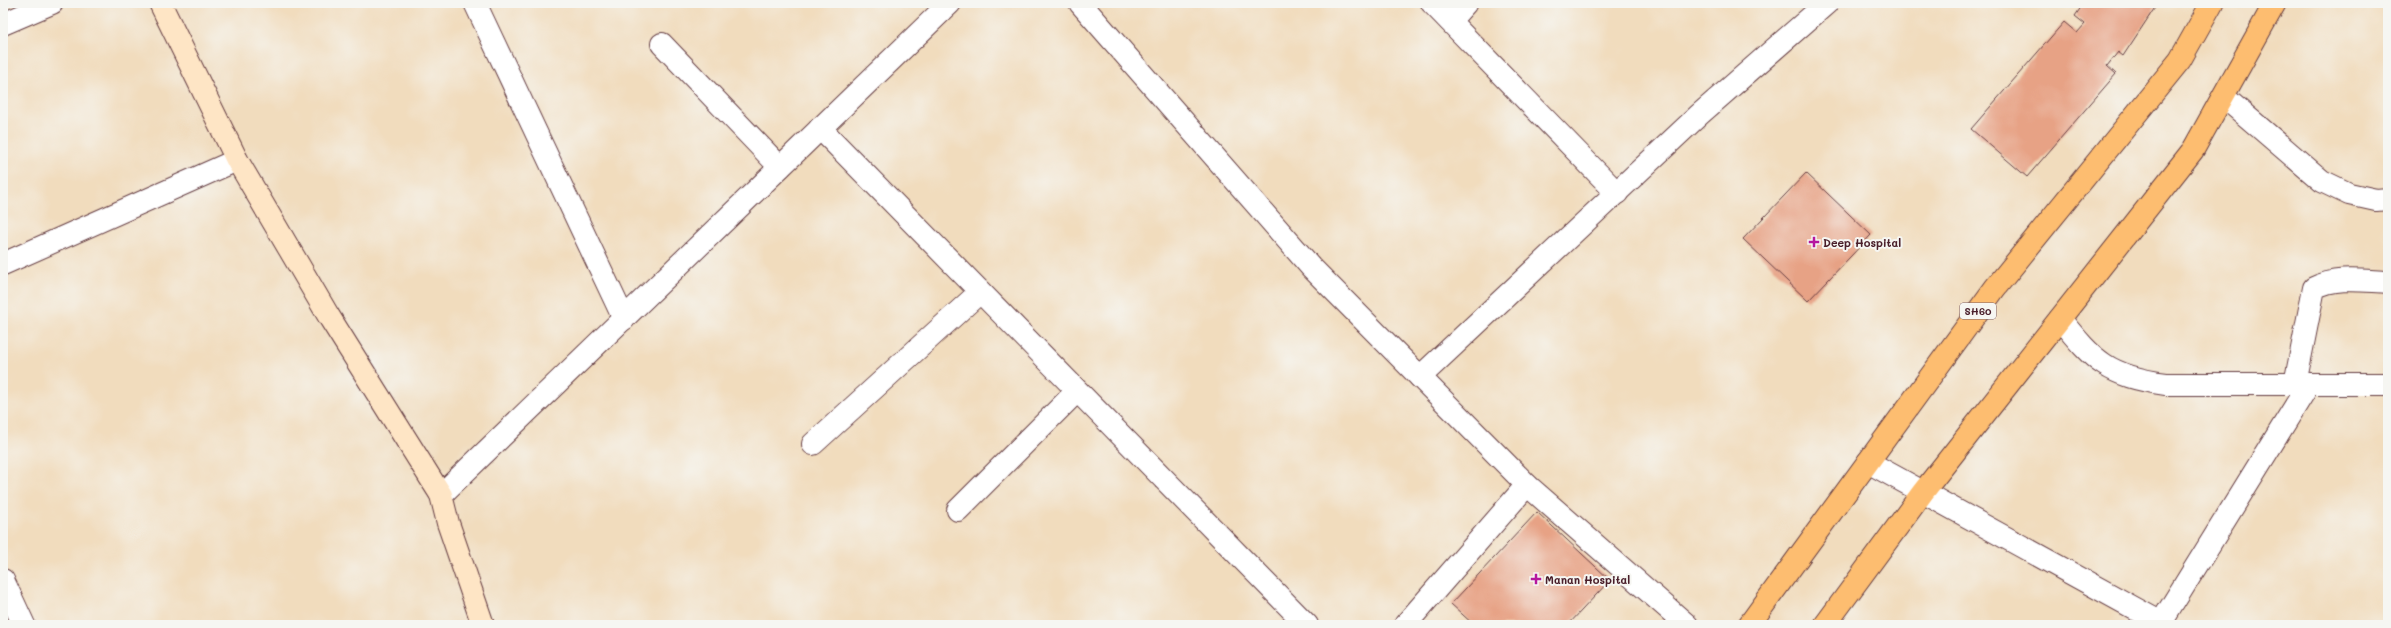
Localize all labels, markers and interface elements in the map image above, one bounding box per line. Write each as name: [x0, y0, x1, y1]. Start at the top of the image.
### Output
place label: Deep Hospital: [1823, 235, 1901, 250]
marker: Deep Hospital: [1808, 236, 1820, 248]
road number: SH60: [1960, 303, 1996, 319]
place label: Manan Hospital: [1545, 572, 1630, 587]
marker: Manan Hospital: [1530, 573, 1542, 585]

